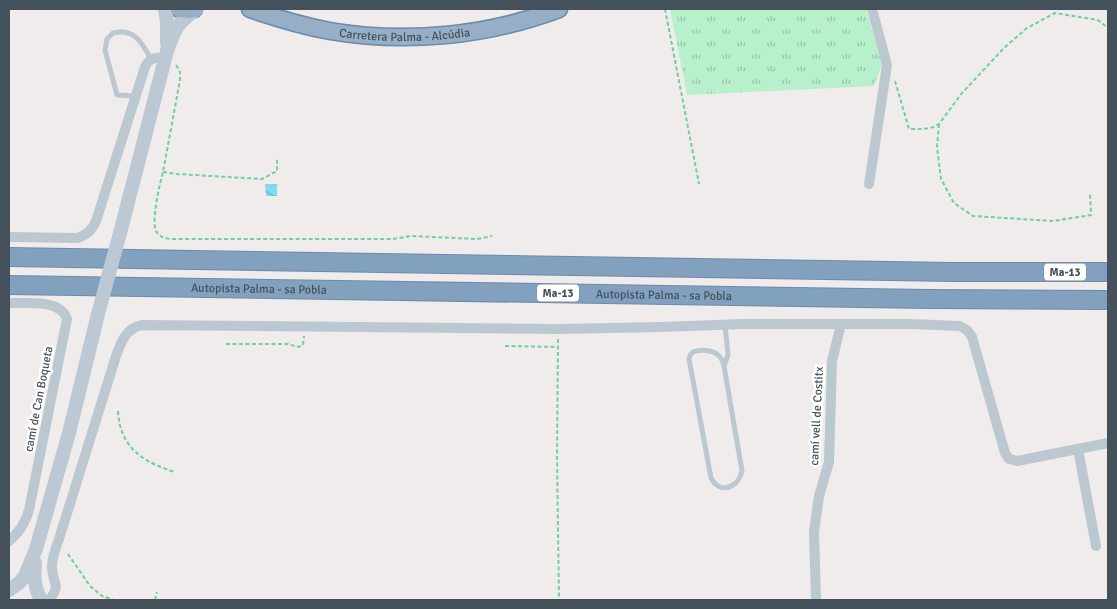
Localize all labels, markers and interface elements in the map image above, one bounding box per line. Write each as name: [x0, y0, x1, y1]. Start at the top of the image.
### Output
street label: Carretera Palma - Alcúdia: [338, 25, 471, 45]
road number: Ma-13: [1044, 264, 1086, 280]
street label: Autopista Palma - sa Pobla: [191, 280, 327, 297]
road number: Ma-13: [537, 284, 579, 302]
street label: Autopista Palma - sa Pobla: [596, 286, 732, 304]
street label: camí de Can Boqueta: [21, 345, 57, 453]
street label: camí vell de Costitx: [807, 366, 827, 466]

